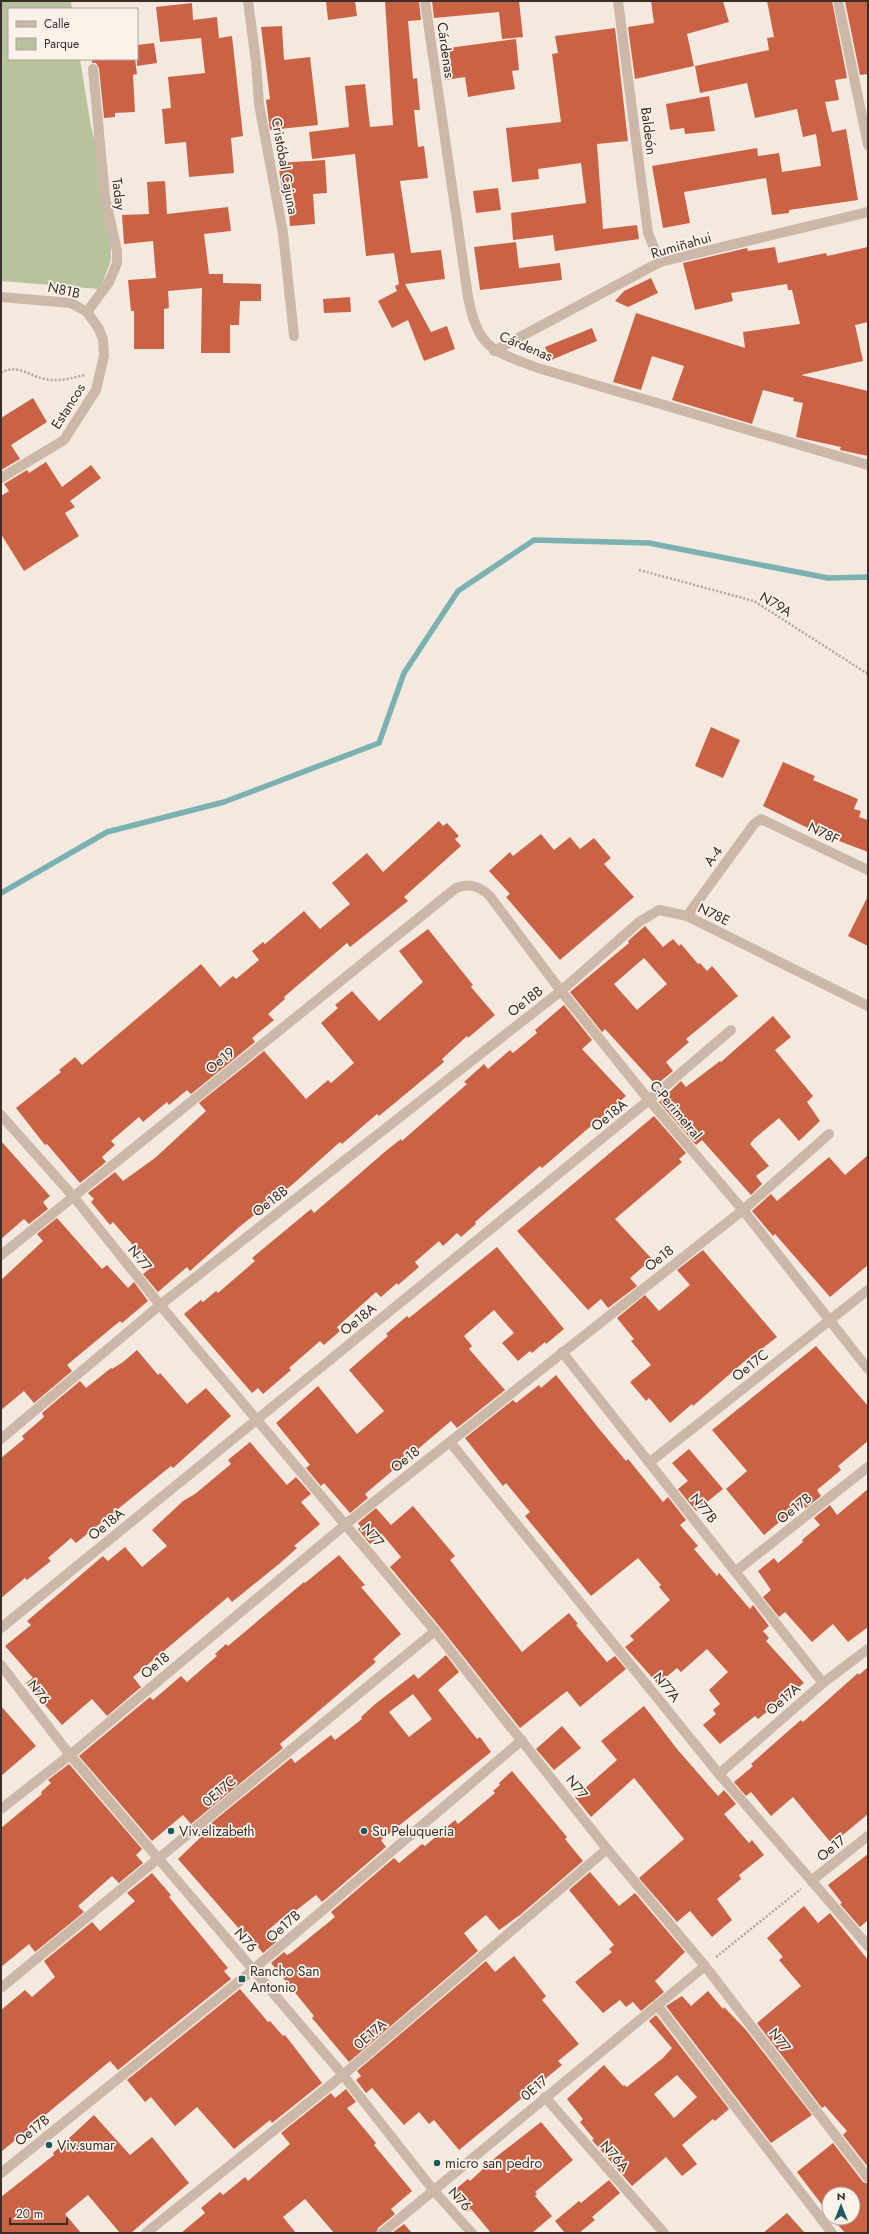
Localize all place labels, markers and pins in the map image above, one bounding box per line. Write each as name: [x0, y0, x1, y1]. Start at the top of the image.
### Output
place label: Viv.elizabeth: [179, 1821, 255, 1841]
place label: Su Peluqueria: [372, 1821, 454, 1841]
marker: Viv.elizabeth: [166, 1826, 176, 1836]
marker: Su Peluqueria: [359, 1826, 369, 1836]
place label: Rancho San Antonio: [250, 1961, 320, 1997]
marker: Rancho San Antonio: [237, 1974, 247, 1984]
place label: Viv.sumar: [57, 2135, 115, 2155]
marker: Viv.sumar: [44, 2140, 54, 2150]
place label: micro san pedro: [445, 2153, 542, 2173]
marker: micro san pedro: [432, 2158, 442, 2168]

